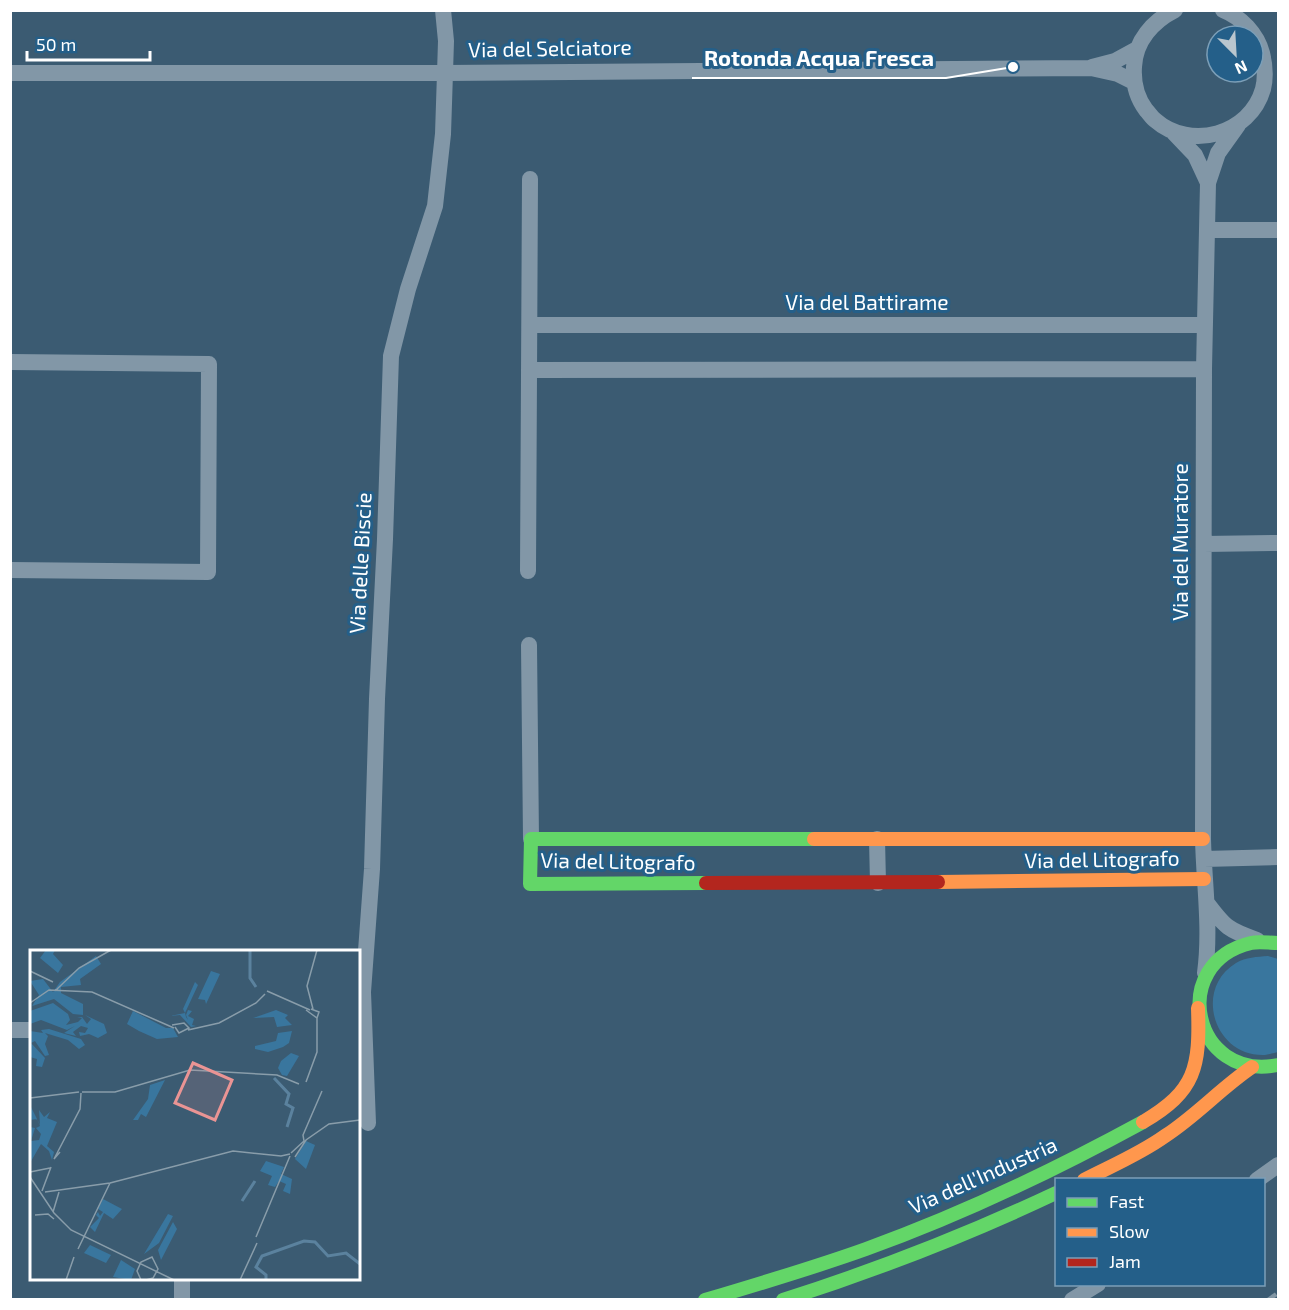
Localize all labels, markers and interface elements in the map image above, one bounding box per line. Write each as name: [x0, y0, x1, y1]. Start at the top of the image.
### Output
scale bar: [27, 24, 150, 62]
north arrow: [1205, 24, 1265, 84]
text: 50 m: [36, 33, 76, 55]
street label: Via del Selciatore: [468, 34, 632, 61]
callout: Rotonda Acqua Fresca: [692, 38, 946, 78]
text: Rotonda Acqua Fresca: [704, 44, 934, 70]
text: N: [1232, 57, 1250, 79]
street label: Via del Battirame: [785, 289, 949, 314]
street label: Via del Muratore: [1167, 463, 1192, 621]
street label: Via delle Biscie: [343, 492, 376, 634]
street label: Via del Litografo: [1024, 845, 1180, 872]
street label: Via del Litografo: [540, 847, 696, 874]
inset map: [30, 950, 360, 1280]
street label: Via dell'Industria: [904, 1131, 1060, 1218]
legend: [1055, 1178, 1265, 1286]
text: Fast: [1109, 1190, 1144, 1212]
text: Slow: [1109, 1220, 1150, 1242]
text: Jam: [1109, 1250, 1141, 1272]

